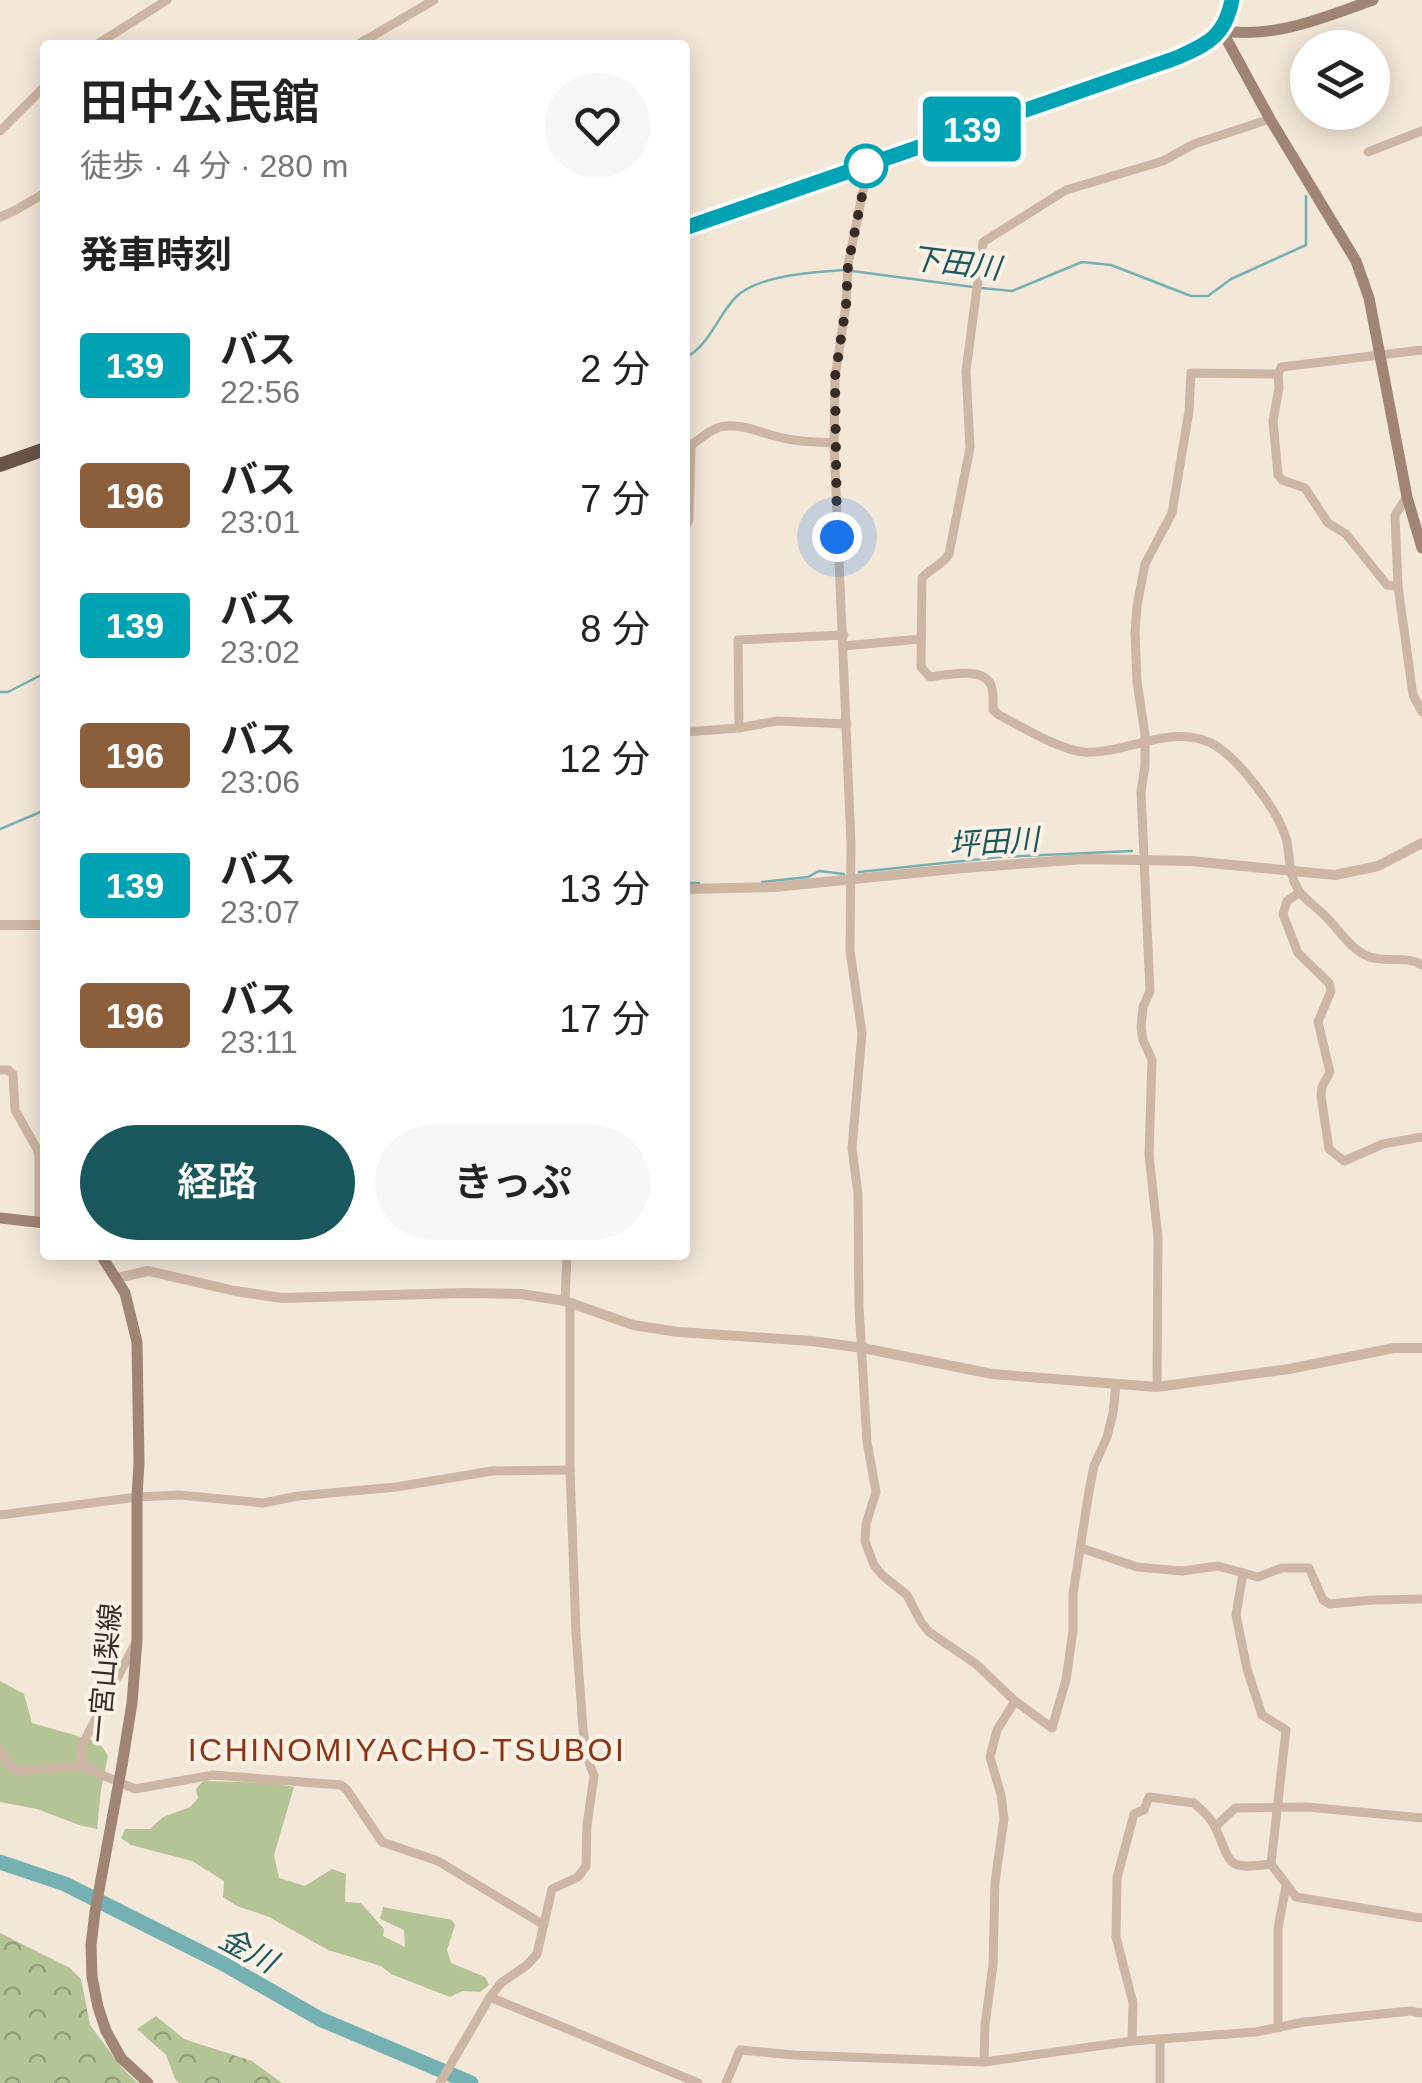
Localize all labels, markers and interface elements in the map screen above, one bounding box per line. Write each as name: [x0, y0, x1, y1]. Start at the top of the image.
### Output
map controls: [1290, 30, 1390, 130]
button: layers: [1290, 30, 1390, 130]
button: heart: [545, 73, 650, 178]
text: 田中公民館: [80, 76, 320, 129]
line badge: 139: [914, 96, 1030, 162]
text: 139: [943, 110, 1001, 149]
unlabelled marker: [845, 145, 887, 187]
text: 徒歩 · 4 分 · 280 m: [80, 148, 349, 184]
text: 発車時刻: [80, 234, 232, 276]
water label: 下田川: [909, 241, 1006, 285]
text: バス: [220, 329, 296, 371]
text: 139: [106, 346, 164, 385]
text: 2 分: [580, 348, 650, 390]
text: 22:56: [220, 374, 300, 410]
text: バス: [220, 459, 296, 501]
text: 196: [106, 476, 164, 515]
text: 7 分: [580, 478, 650, 520]
text: 23:01: [220, 504, 300, 540]
your location: [812, 512, 862, 562]
text: バス: [220, 589, 296, 631]
text: 139: [106, 606, 164, 645]
text: 8 分: [580, 608, 650, 650]
text: 23:02: [220, 634, 300, 670]
text: バス: [220, 719, 296, 761]
text: 196: [106, 736, 164, 775]
text: 12 分: [559, 738, 650, 780]
text: 23:06: [220, 764, 300, 800]
water label: 坪田川: [948, 822, 1043, 862]
text: バス: [220, 849, 296, 891]
text: 139: [106, 866, 164, 905]
text: 13 分: [559, 868, 650, 910]
text: 23:07: [220, 894, 300, 930]
text: バス: [220, 979, 296, 1021]
text: 196: [106, 996, 164, 1035]
text: 17 分: [559, 998, 650, 1040]
text: 23:11: [220, 1024, 298, 1060]
button: 経路: [80, 1125, 355, 1240]
button: きっぷ: [375, 1125, 650, 1240]
street label: 一宮山梨線: [83, 1602, 127, 1744]
district label: ICHINOMIYACHO-TSUBOI: [188, 1732, 626, 1768]
water label: 金川: [214, 1921, 285, 1980]

